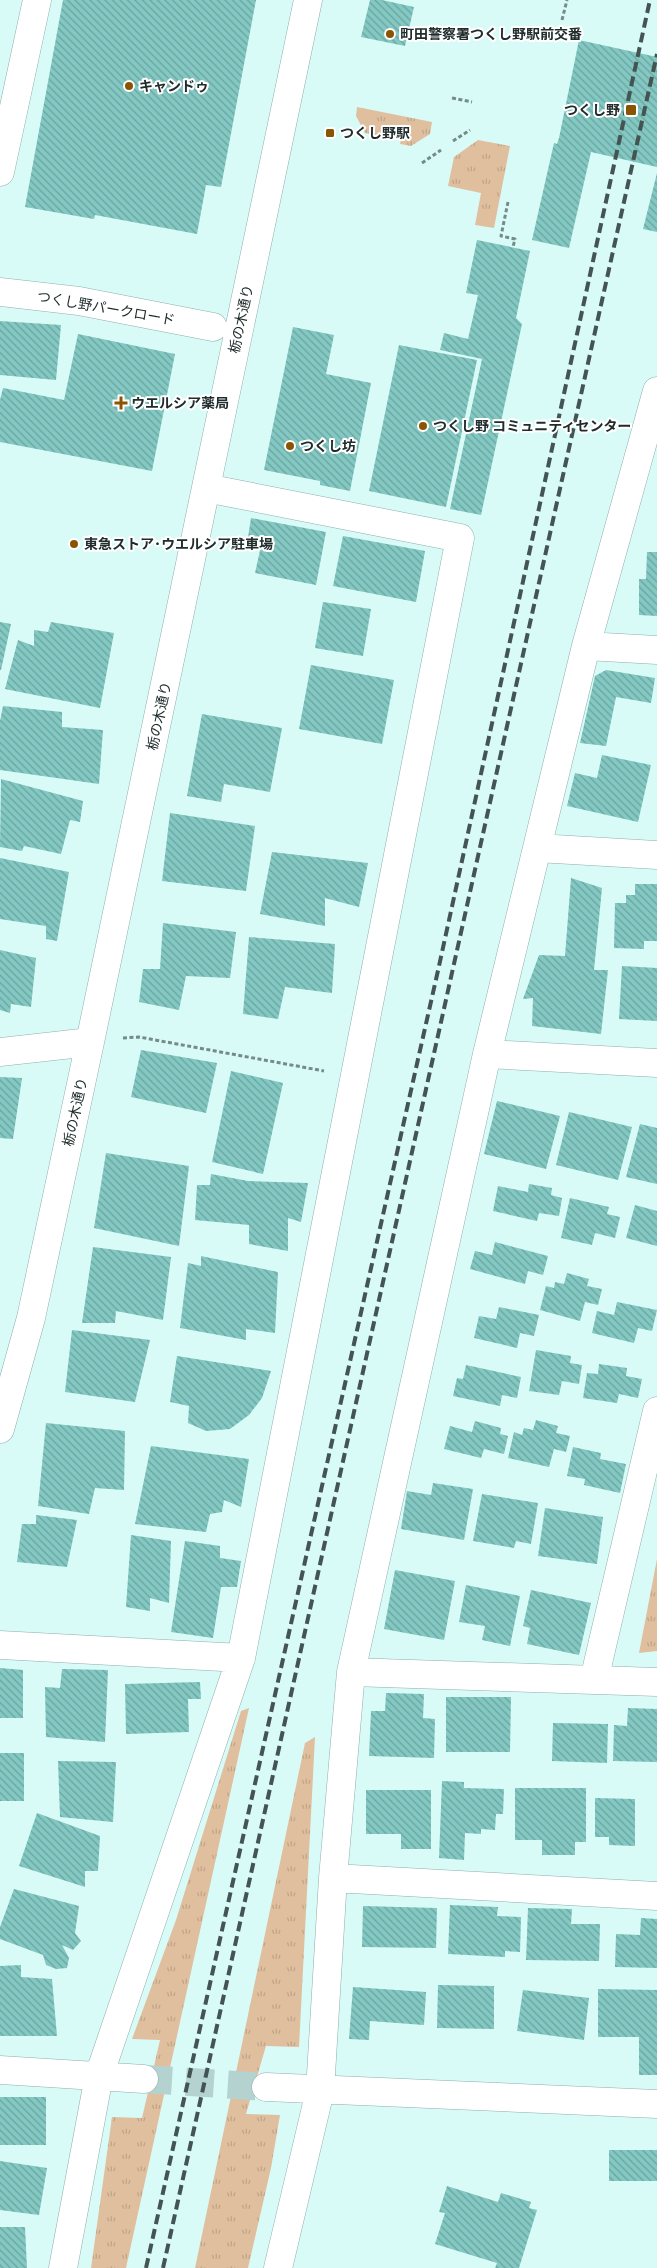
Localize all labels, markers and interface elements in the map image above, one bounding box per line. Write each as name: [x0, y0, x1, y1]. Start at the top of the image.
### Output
place label: 町田警察署つくし野駅前交番: [400, 26, 582, 42]
marker: 町田警察署つくし野駅前交番: [384, 28, 396, 40]
place label: キャンドゥ: [139, 78, 209, 94]
marker: キャンドゥ: [123, 80, 135, 92]
place label: つくし野: [564, 102, 620, 118]
marker: つくし野: [624, 103, 638, 117]
place label: つくし野駅: [340, 125, 410, 141]
marker: つくし野駅: [324, 127, 336, 139]
street label: 栃の木通り: [226, 283, 256, 355]
street label: つくし野パークロード: [36, 288, 176, 328]
place label: ウエルシア薬局: [131, 395, 229, 411]
marker: ウエルシア薬局: [115, 397, 127, 409]
place label: つくし野 コミュニティセンター: [433, 418, 631, 434]
marker: つくし野 コミュニティセンター: [417, 420, 429, 432]
place label: つくし坊: [300, 438, 356, 454]
marker: つくし坊: [284, 440, 296, 452]
place label: 東急ストア･ウエルシア駐車場: [84, 536, 273, 552]
marker: 東急ストア･ウエルシア駐車場: [68, 538, 80, 550]
street label: 栃の木通り: [144, 680, 174, 752]
street label: 栃の木通り: [60, 1076, 90, 1148]

